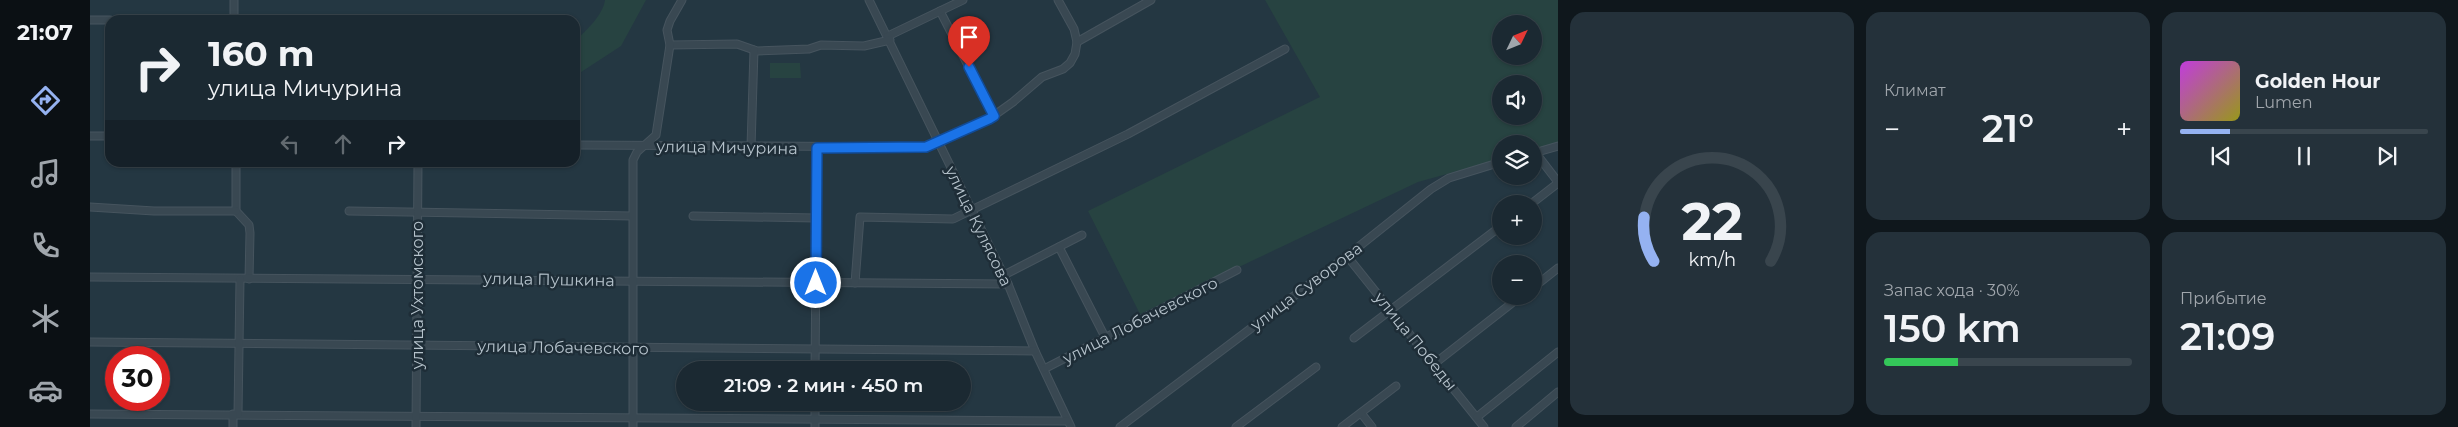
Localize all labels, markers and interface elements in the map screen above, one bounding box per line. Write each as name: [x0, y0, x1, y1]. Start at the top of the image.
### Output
north arrow: [1492, 15, 1542, 65]
map controls: [1492, 15, 1542, 305]
pin: [948, 16, 990, 67]
text: 21:07: [17, 19, 73, 46]
icon: arrive: [955, 23, 983, 51]
text: 160 m: [208, 32, 314, 75]
icon: right: [125, 35, 190, 100]
text: Golden Hour: [2255, 70, 2381, 93]
text: улица Мичурина: [208, 75, 402, 102]
button: sound: [1492, 75, 1542, 125]
text: Климат: [1884, 81, 1946, 100]
icon: directions: [28, 83, 63, 118]
text: Lumen: [2255, 93, 2313, 112]
text: 21°: [1982, 105, 2034, 152]
text: −: [1884, 112, 1900, 146]
text: +: [2116, 112, 2132, 146]
icon: left: [276, 130, 304, 158]
icon: ahead: [329, 130, 357, 158]
icon: right: [382, 130, 410, 158]
button: layers: [1492, 135, 1542, 185]
street label: улица Мичурина: [655, 137, 798, 158]
icon: previous: [2207, 142, 2235, 170]
icon: pause: [2290, 142, 2318, 170]
icon: next: [2373, 142, 2401, 170]
icon: music: [28, 156, 63, 191]
street label: улица Кулясова: [941, 162, 1016, 289]
text: 22: [1681, 190, 1743, 253]
button: +: [1492, 195, 1542, 245]
street label: улица Ухтомского: [408, 221, 427, 370]
icon: phone: [28, 228, 63, 263]
street label: улица Суворова: [1246, 238, 1366, 335]
text: km/h: [1688, 249, 1736, 270]
button: −: [1492, 255, 1542, 305]
position arrow: [789, 256, 841, 308]
street label: улица Пушкина: [482, 269, 615, 290]
street label: улица Лобачевского: [1059, 273, 1221, 368]
text: Запас хода · 30%: [1884, 281, 2020, 300]
street label: улица Победы: [1370, 288, 1461, 394]
text: Прибытие: [2180, 289, 2267, 308]
icon: climate: [28, 301, 63, 336]
text: 150 km: [1884, 305, 2021, 352]
text: 21:09: [2180, 313, 2275, 360]
street label: улица Лобачевского: [476, 336, 649, 358]
speed limit sign: 30: [105, 346, 170, 411]
icon: car: [28, 373, 63, 408]
text: 21:09 · 2 мин · 450 m: [724, 374, 923, 397]

